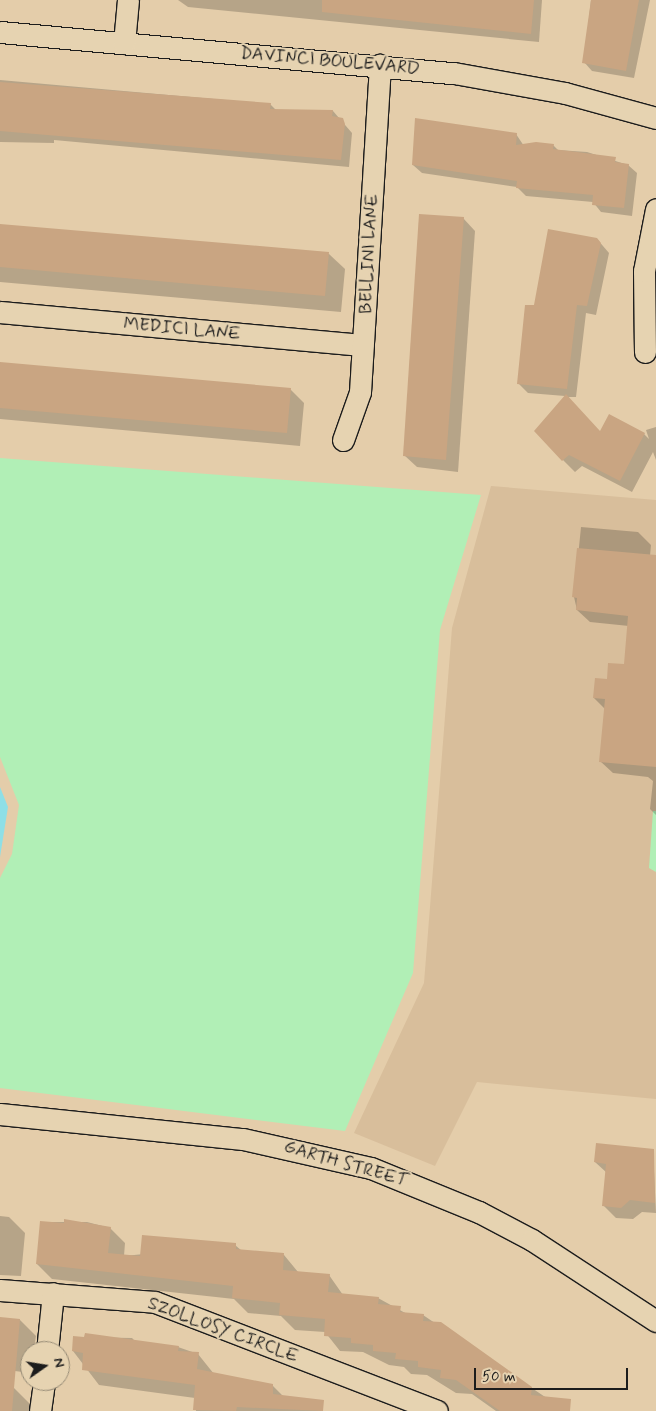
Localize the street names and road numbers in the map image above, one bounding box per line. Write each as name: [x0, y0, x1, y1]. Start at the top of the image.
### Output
street label: DAVINCI BOULEVARD: [239, 42, 421, 80]
street label: BELLINI LANE: [355, 193, 383, 315]
street label: MEDICI LANE: [123, 313, 241, 345]
street label: GARTH STREET: [281, 1136, 411, 1192]
street label: SZOLLOSY CIRCLE: [145, 1293, 301, 1367]

